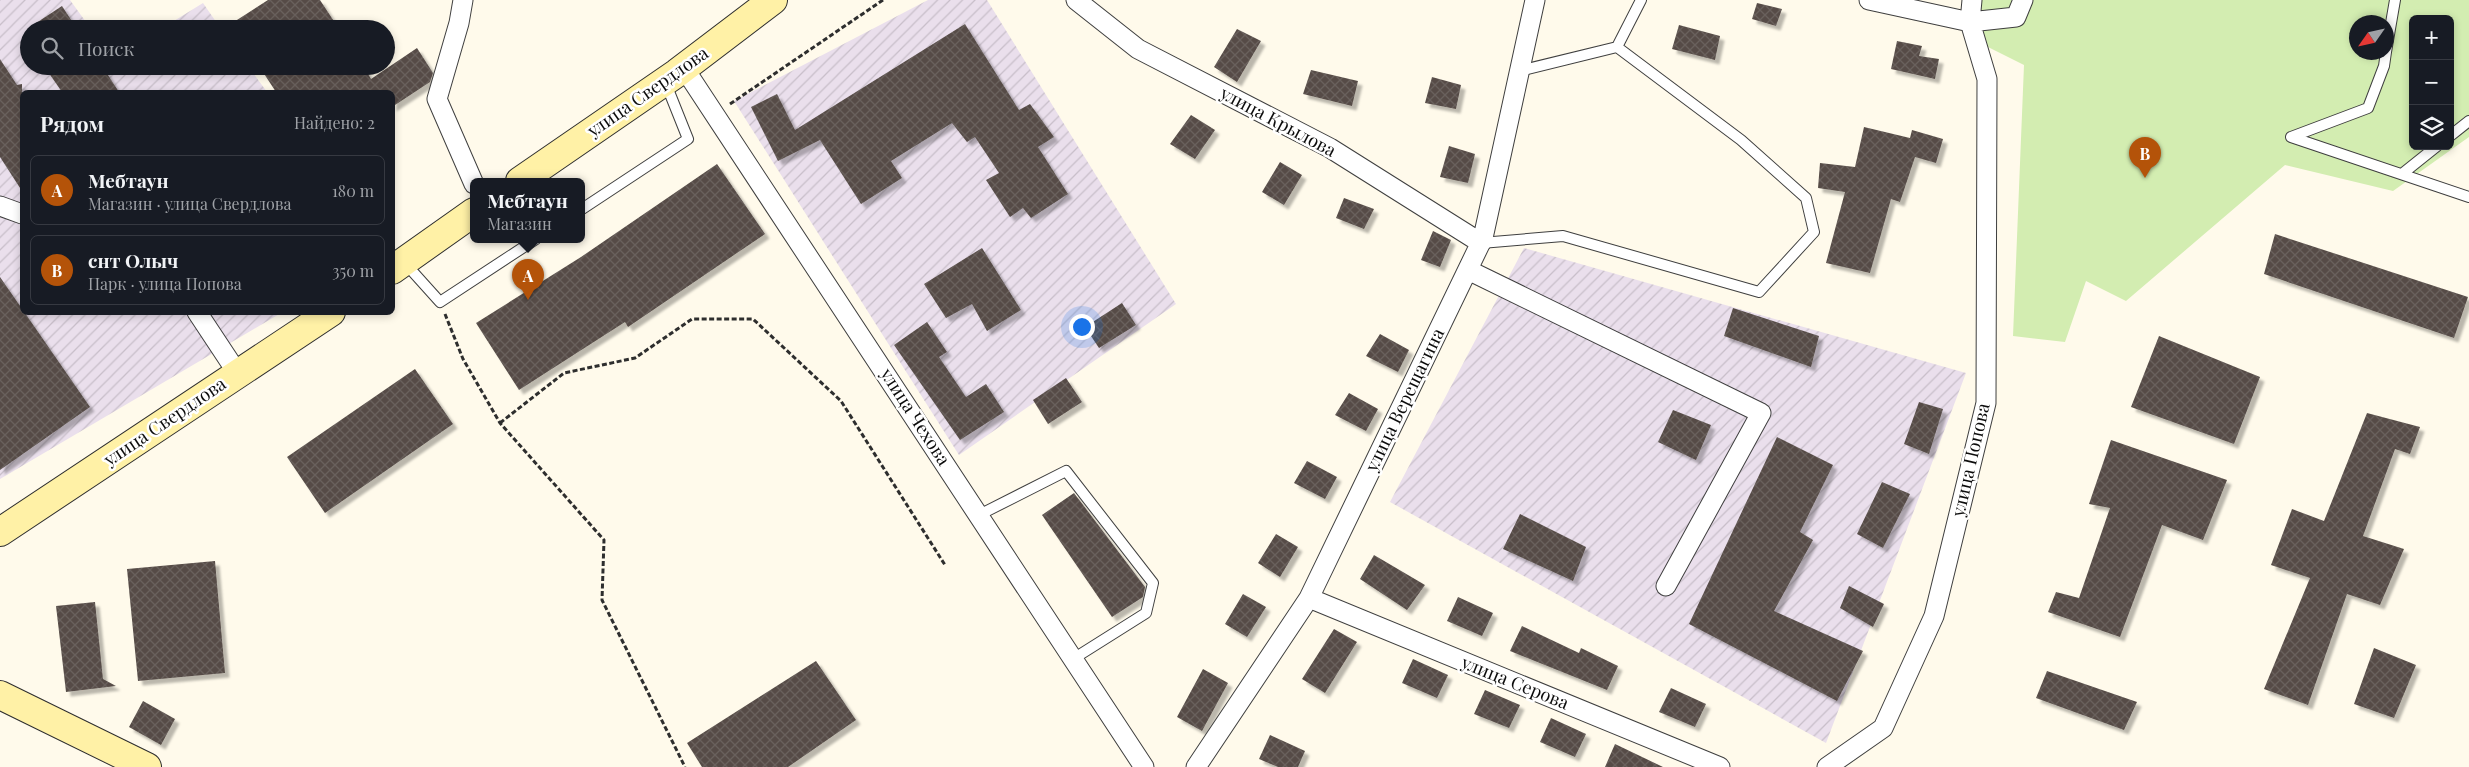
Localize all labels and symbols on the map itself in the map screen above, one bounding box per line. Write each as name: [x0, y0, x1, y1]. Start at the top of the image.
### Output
north arrow: [2349, 15, 2394, 60]
street label: улица Свердлова: [581, 40, 713, 143]
street label: улица Крылова: [1215, 80, 1341, 162]
pin: B: [2129, 137, 2161, 178]
pin: A: [512, 259, 544, 300]
your location: [1069, 314, 1095, 340]
street label: улица Верещагина: [1359, 324, 1449, 476]
street label: улица Чехова: [875, 362, 956, 470]
street label: улица Свердлова: [98, 371, 230, 472]
street label: улица Попова: [1945, 401, 1995, 520]
street label: улица Серова: [1457, 649, 1573, 715]

